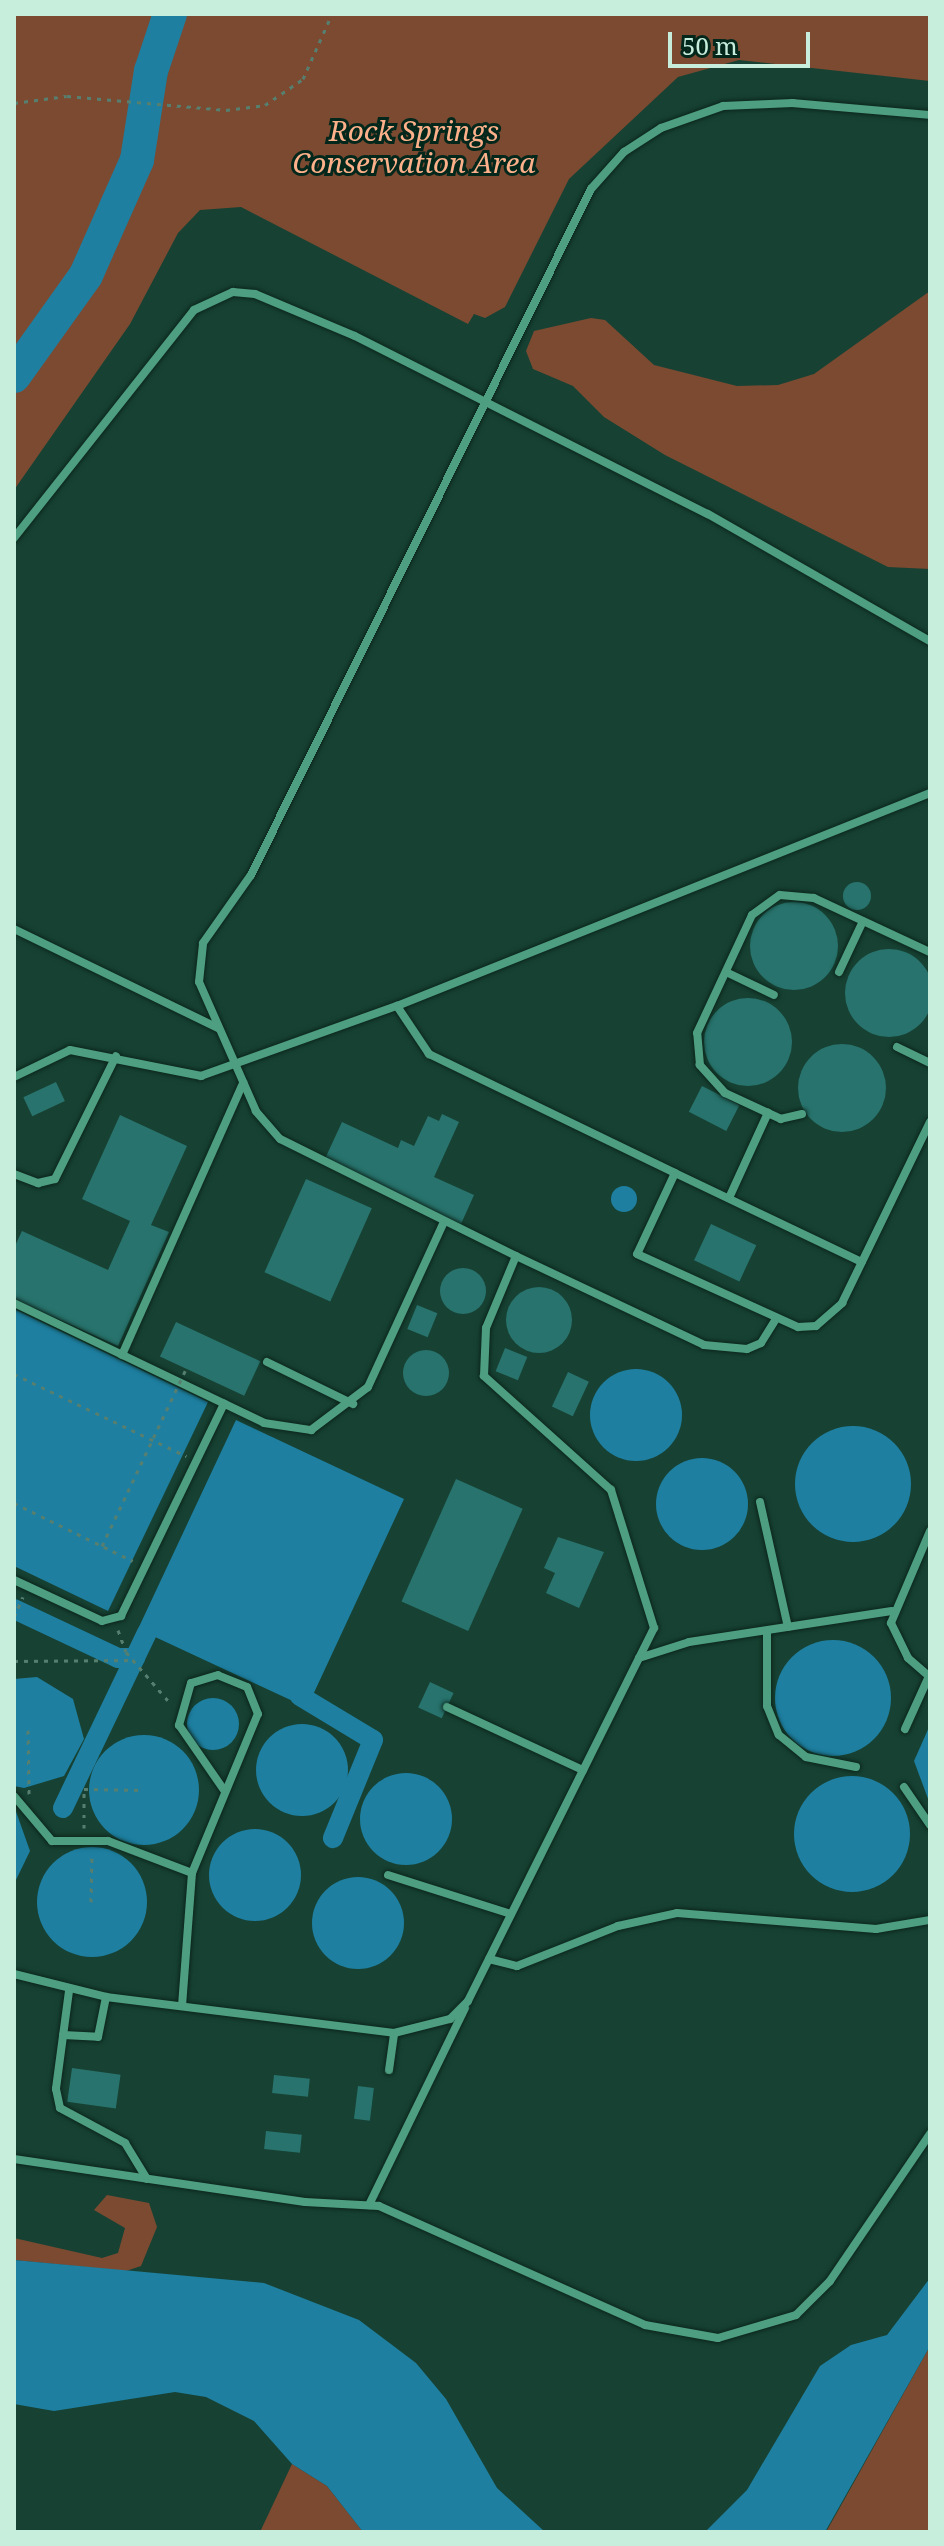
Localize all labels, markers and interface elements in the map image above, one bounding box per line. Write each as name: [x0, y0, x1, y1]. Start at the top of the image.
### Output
scale bar: [672, 16, 814, 66]
text: 50 m: [682, 29, 738, 62]
park label: Rock Springs Conservation Area: [293, 113, 535, 179]

